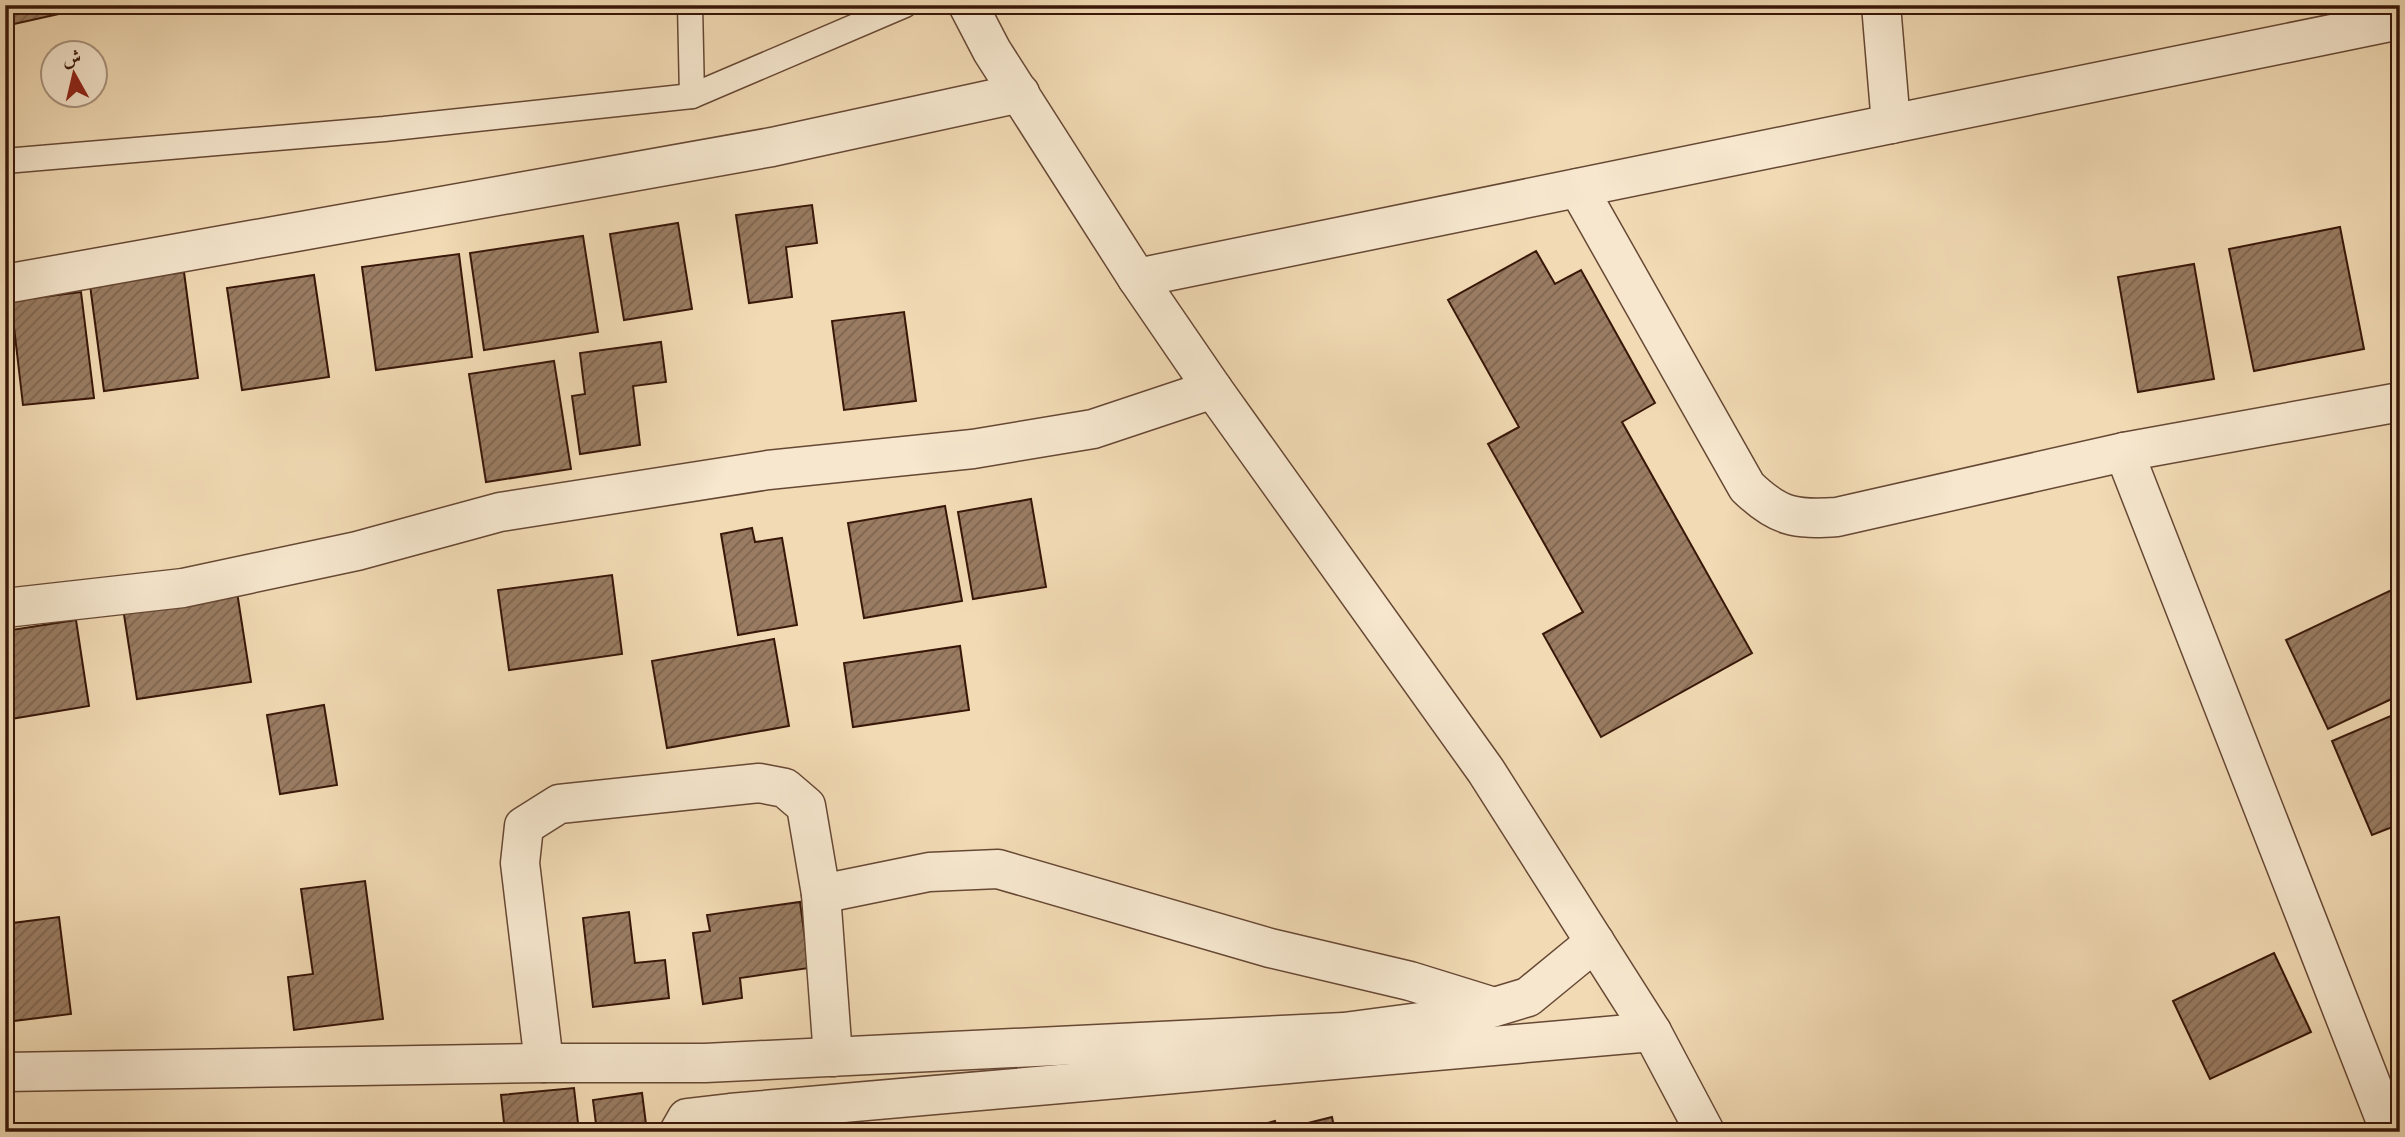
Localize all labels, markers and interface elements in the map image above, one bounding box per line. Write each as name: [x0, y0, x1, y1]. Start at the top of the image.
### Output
north arrow: [38, 38, 108, 108]
text: ش: [61, 45, 83, 70]

